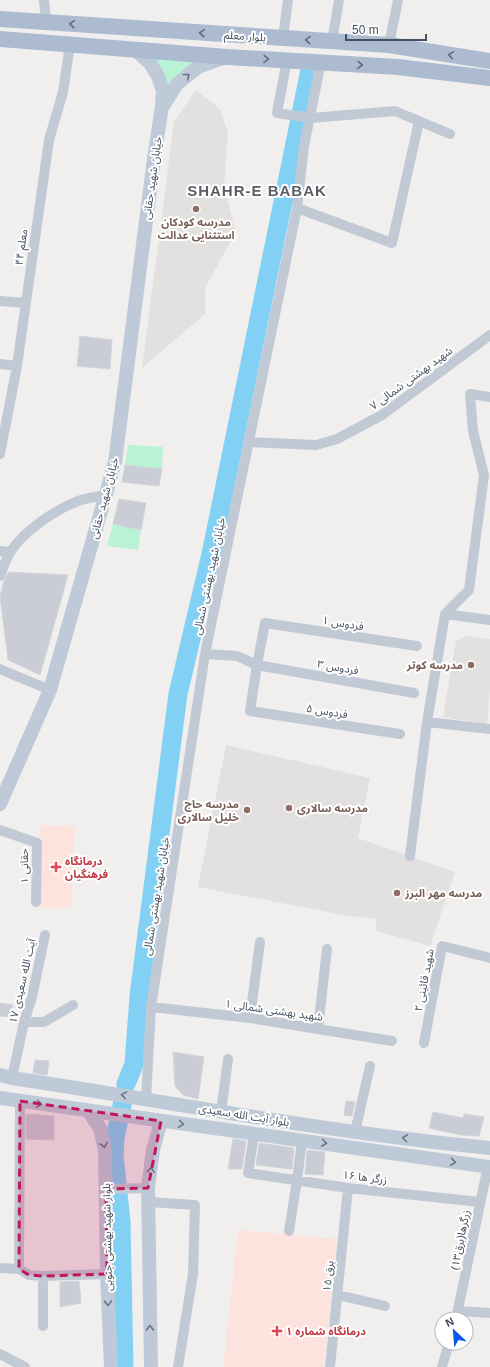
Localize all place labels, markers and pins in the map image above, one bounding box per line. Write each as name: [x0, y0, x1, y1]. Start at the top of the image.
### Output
marker: مدرسه کودکان استثنایی عدالت: [191, 204, 201, 214]
place label: مدرسه کودکان استثنایی عدالت: [157, 216, 235, 242]
place label: مدرسه کوثر: [406, 659, 463, 672]
marker: مدرسه کوثر: [466, 660, 476, 670]
place label: مدرسه حاج خلیل سالاری: [178, 798, 239, 824]
place label: مدرسه سالاری: [297, 802, 368, 815]
marker: مدرسه سالاری: [284, 803, 294, 813]
marker: مدرسه حاج خلیل سالاری: [242, 805, 252, 815]
place label: درمانگاه فرهنگیان: [65, 855, 109, 881]
marker: درمانگاه فرهنگیان: [50, 861, 62, 873]
place label: مدرسه مهر البرز: [404, 887, 482, 900]
marker: مدرسه مهر البرز: [392, 888, 402, 898]
marker: درمانگاه شماره ۱: [271, 1325, 283, 1337]
place label: درمانگاه شماره ۱: [286, 1325, 366, 1338]

